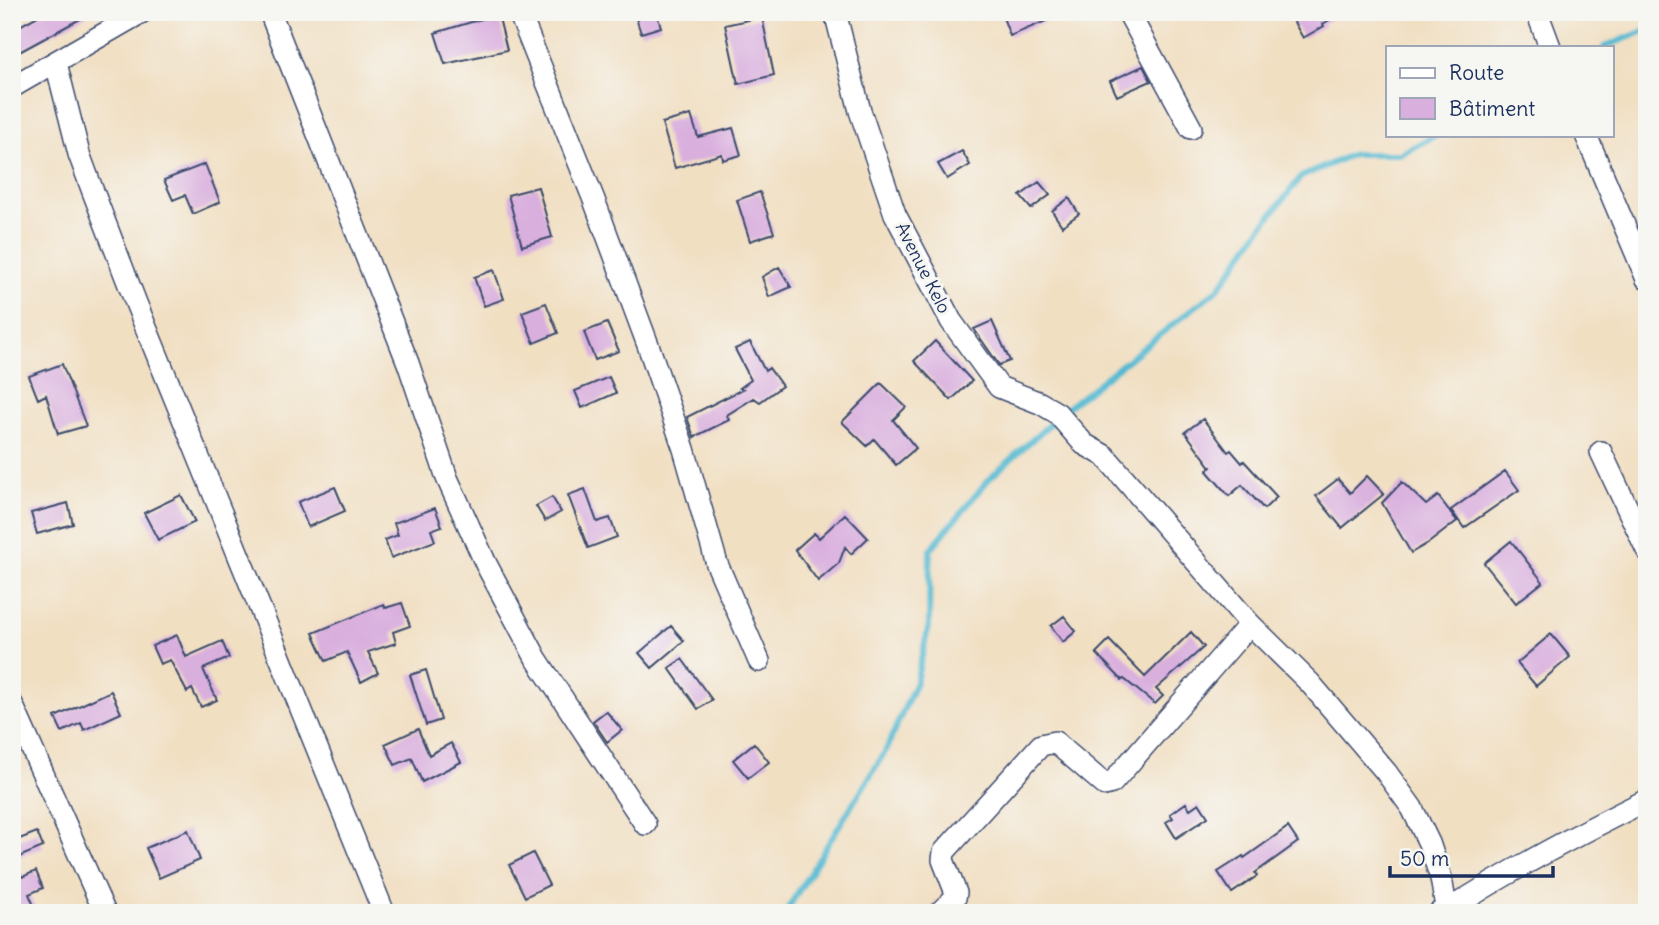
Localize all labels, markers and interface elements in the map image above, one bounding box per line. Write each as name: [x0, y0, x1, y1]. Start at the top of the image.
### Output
legend: [1386, 46, 1614, 136]
text: Route: [1449, 59, 1504, 86]
text: Bâtiment: [1449, 95, 1535, 122]
street label: Avenue Kelo: [891, 218, 956, 317]
scale bar: [1390, 834, 1552, 878]
text: 50 m: [1400, 845, 1449, 872]

